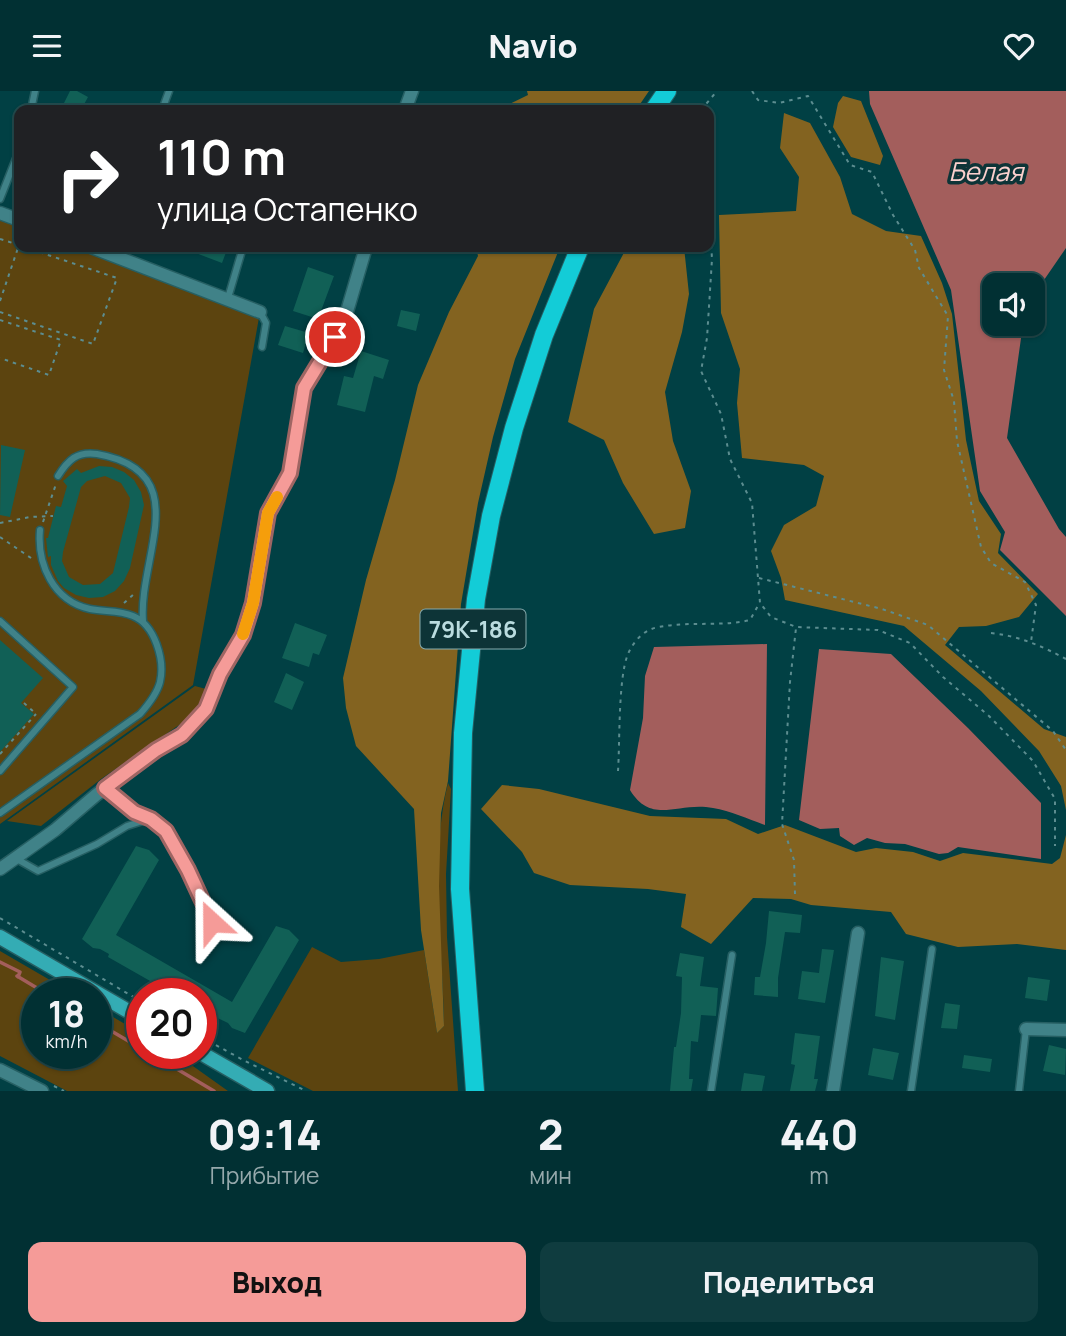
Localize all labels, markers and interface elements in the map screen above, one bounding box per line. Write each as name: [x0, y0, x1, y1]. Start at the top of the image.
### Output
text: Navio: [488, 24, 578, 68]
icon: menu: [28, 27, 66, 65]
icon: heart: [1000, 27, 1038, 65]
text: 110 m: [157, 123, 286, 190]
icon: right: [42, 133, 133, 224]
water label: Белая: [949, 153, 1026, 189]
text: улица Остапенко: [157, 187, 418, 231]
map controls: [982, 273, 1045, 336]
button: sound: [982, 273, 1045, 336]
pin: [305, 307, 365, 367]
icon: arrive: [316, 318, 354, 356]
road number: 79К-186: [420, 609, 526, 649]
position arrow: [175, 885, 249, 959]
speed limit sign: 20: [126, 978, 217, 1069]
text: 18: [48, 990, 85, 1038]
text: km/h: [46, 1029, 87, 1053]
text: 09:14: [207, 1105, 322, 1163]
text: 2: [538, 1105, 563, 1163]
text: 440: [779, 1105, 859, 1163]
text: Прибытие: [210, 1159, 319, 1191]
text: мин: [529, 1159, 572, 1191]
text: m: [809, 1159, 829, 1191]
button: Выход: [28, 1242, 526, 1322]
button: Поделиться: [540, 1242, 1038, 1322]

